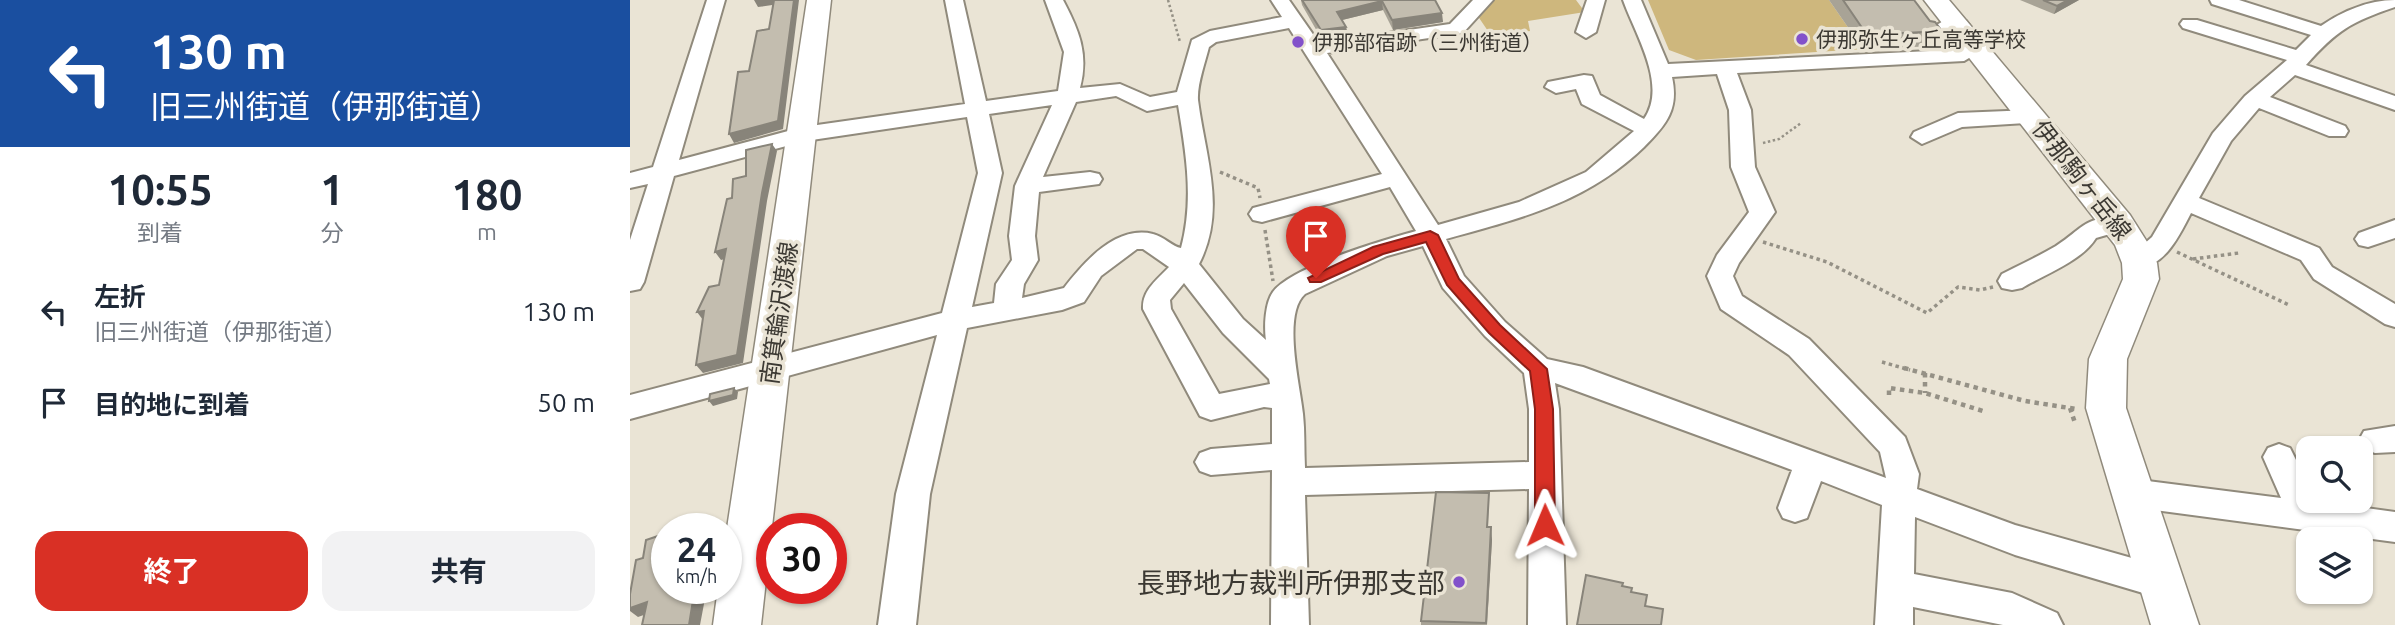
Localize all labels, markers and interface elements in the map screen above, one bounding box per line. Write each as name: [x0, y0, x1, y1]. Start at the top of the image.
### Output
text: 130 m: [150, 23, 287, 78]
place label: 伊那弥生ヶ丘高等学校: [1816, 27, 2026, 51]
icon: left: [35, 28, 126, 119]
place label: 伊那部宿跡（三州街道）: [1312, 30, 1543, 54]
marker: 伊那弥生ヶ丘高等学校: [1794, 31, 1810, 47]
marker: 伊那部宿跡（三州街道）: [1290, 34, 1306, 50]
text: 旧三州街道（伊那街道）: [150, 88, 502, 124]
street label: 伊那駒ヶ岳線: [2027, 115, 2137, 245]
text: 10:55: [108, 166, 213, 213]
text: 1: [320, 166, 344, 213]
text: 180: [451, 171, 522, 218]
pin: [1286, 206, 1346, 278]
icon: arrive: [1297, 217, 1335, 255]
text: m: [477, 219, 497, 244]
text: 到着: [137, 220, 183, 245]
text: 分: [321, 220, 344, 245]
street label: 南箕輪沢渡線: [756, 240, 802, 386]
text: 左折: [94, 282, 146, 311]
icon: left: [35, 293, 73, 331]
text: 130 m: [523, 297, 595, 326]
text: 旧三州街道（伊那街道）: [94, 319, 347, 344]
icon: arrive: [35, 384, 73, 422]
text: 50 m: [537, 388, 595, 417]
text: 目的地に到着: [94, 390, 250, 419]
map controls: [2296, 436, 2373, 604]
button: search: [2296, 436, 2373, 513]
position arrow: [1508, 488, 1582, 562]
speed limit sign: 30: [756, 513, 847, 604]
button: layers: [2296, 527, 2373, 604]
text: 24: [677, 529, 716, 569]
button: 終了: [35, 531, 308, 611]
button: 共有: [322, 531, 595, 611]
text: km/h: [676, 566, 717, 586]
place label: 長野地方裁判所伊那支部: [1137, 567, 1445, 598]
marker: 長野地方裁判所伊那支部: [1451, 574, 1467, 590]

